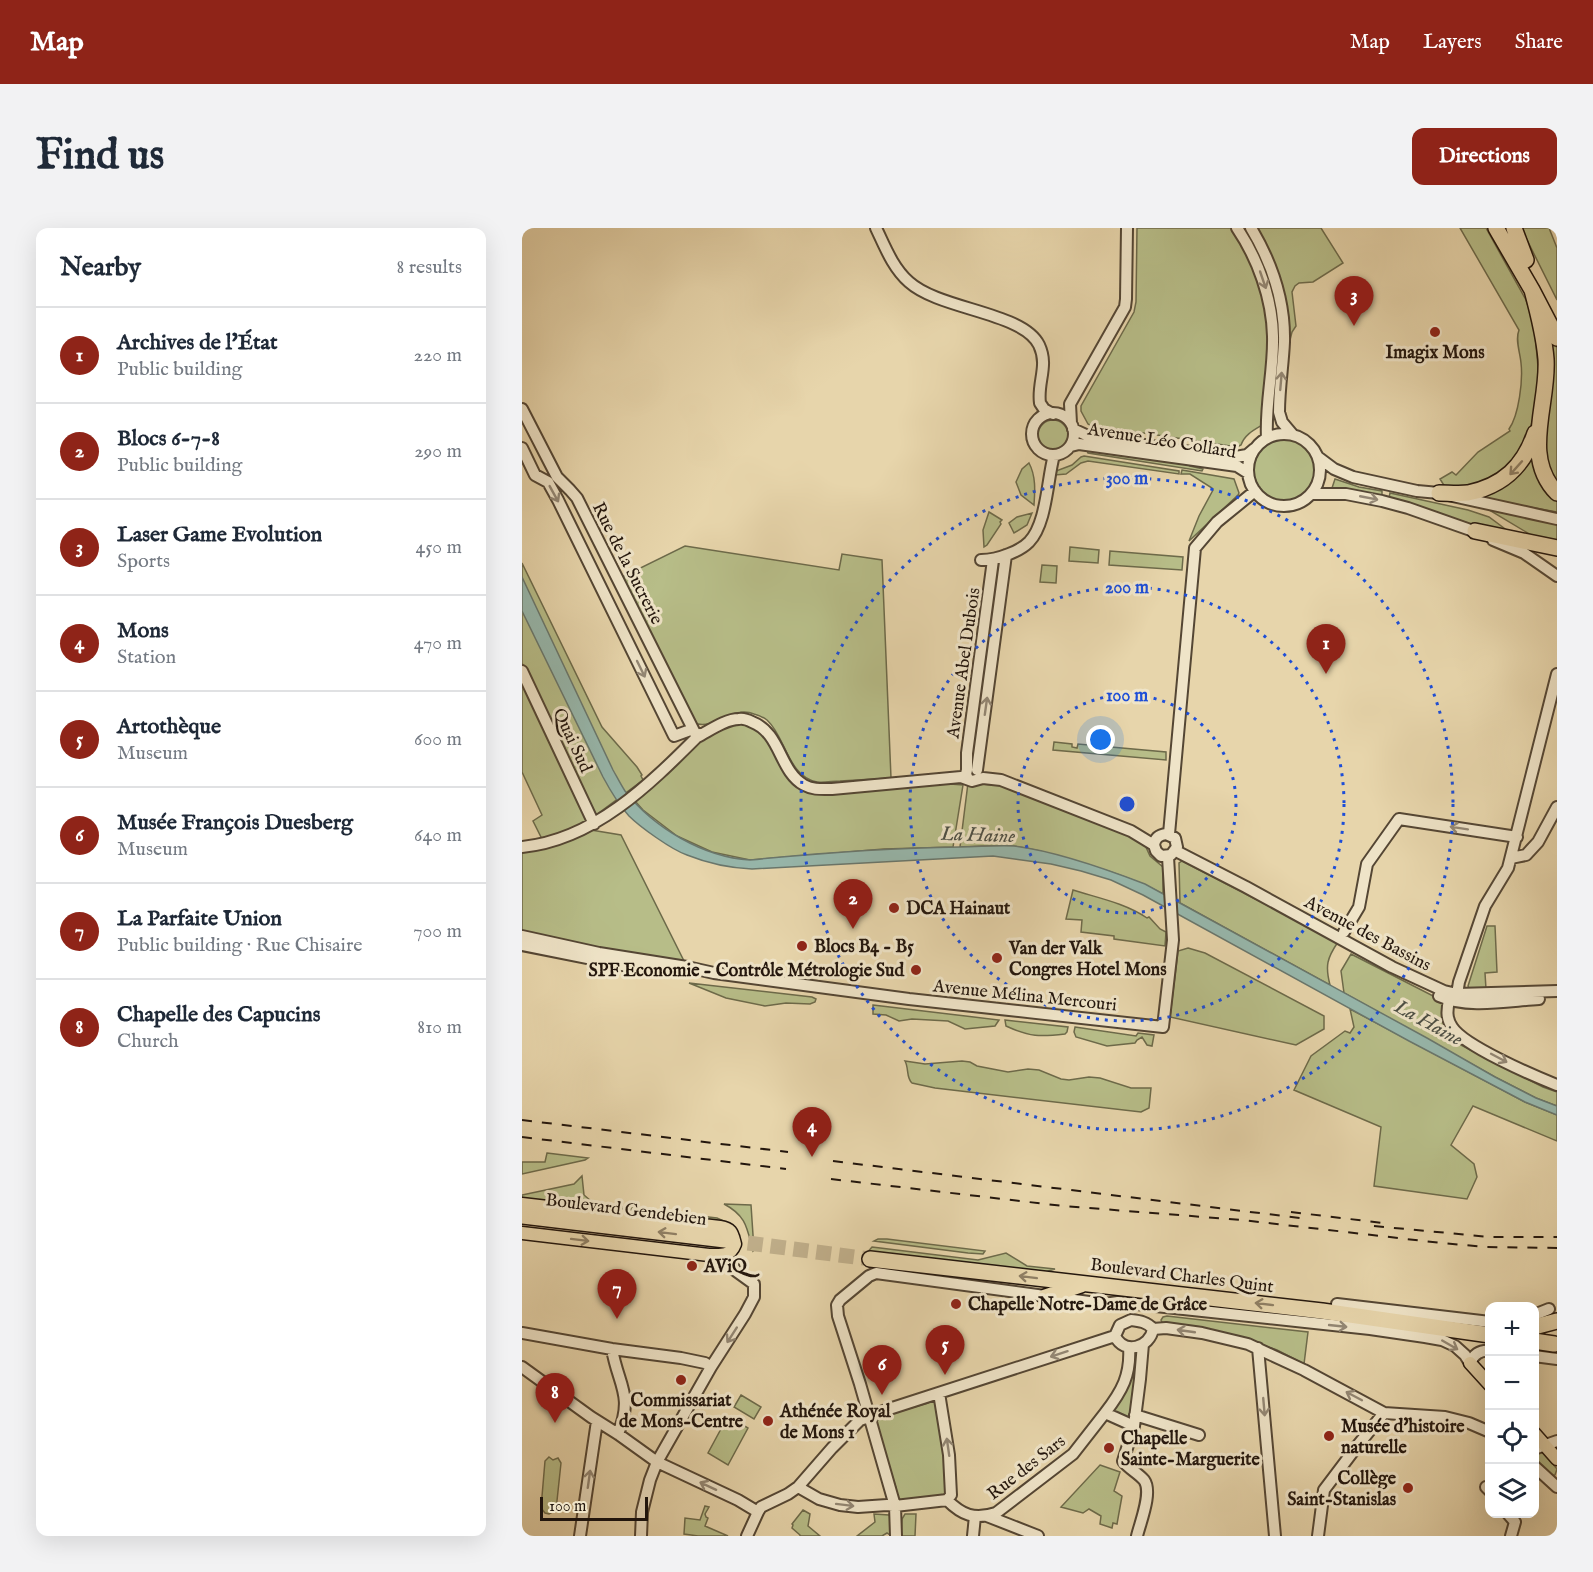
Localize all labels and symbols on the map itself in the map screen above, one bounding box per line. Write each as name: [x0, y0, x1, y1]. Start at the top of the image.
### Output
one-way arrow: [1258, 270, 1269, 289]
pin: 3: [1334, 276, 1374, 326]
marker: Imagix Mons: [1428, 325, 1442, 339]
place label: Imagix Mons: [1386, 342, 1485, 365]
one-way arrow: [1276, 372, 1287, 392]
street label: Avenue Léo Collard: [1085, 418, 1238, 465]
one-way arrow: [1509, 460, 1523, 475]
text: 300 m: [1106, 468, 1148, 491]
one-way arrow: [549, 485, 560, 503]
one-way arrow: [1359, 493, 1379, 504]
street label: Rue de la Sucrerie: [586, 499, 667, 629]
text: 200 m: [1105, 577, 1149, 600]
street label: Avenue Abel Dubois: [942, 586, 986, 741]
pin: 1: [1306, 624, 1346, 674]
one-way arrow: [635, 660, 647, 678]
text: 100 m: [1106, 685, 1148, 708]
one-way arrow: [980, 697, 991, 717]
street label: Quai Sud: [547, 705, 597, 777]
your location: [1086, 725, 1115, 754]
centre of rings: [1117, 794, 1137, 814]
water label: La Haine: [939, 822, 1016, 849]
one-way arrow: [1450, 822, 1469, 833]
pin: 2: [834, 880, 872, 929]
street label: Avenue des Bassins: [1299, 891, 1435, 977]
place label: DCA Hainaut: [906, 898, 1011, 921]
marker: DCA Hainaut: [887, 901, 901, 915]
place label: Blocs B4 - B5: [814, 936, 914, 959]
place label: Van der Valk Congres Hotel Mons: [1008, 938, 1167, 982]
marker: Blocs B4 - B5: [795, 939, 809, 953]
marker: Van der Valk Congres Hotel Mons: [990, 951, 1004, 965]
place label: SPF Economie - Contrôle Métrologie Sud: [588, 960, 904, 983]
marker: SPF Economie - Contrôle Métrologie Sud: [909, 963, 923, 977]
street label: Avenue Mélina Mercouri: [931, 975, 1118, 1018]
water label: La Haine: [1389, 994, 1467, 1052]
one-way arrow: [1490, 1053, 1508, 1065]
pin: 4: [792, 1108, 832, 1157]
street label: Boulevard Gendebien: [544, 1189, 708, 1232]
one-way arrow: [657, 1227, 677, 1238]
one-way arrow: [570, 1234, 590, 1245]
street label: Boulevard Charles Quint: [1089, 1254, 1275, 1299]
place label: AViQ: [703, 1256, 760, 1279]
marker: AViQ: [685, 1259, 699, 1273]
pin: 7: [598, 1270, 637, 1319]
one-way arrow: [1019, 1271, 1039, 1282]
place label: Chapelle Notre-Dame de Grâce: [968, 1294, 1208, 1317]
marker: Chapelle Notre-Dame de Grâce: [949, 1297, 963, 1311]
one-way arrow: [1254, 1298, 1274, 1309]
one-way arrow: [1327, 1321, 1347, 1332]
one-way arrow: [1176, 1325, 1196, 1336]
one-way arrow: [725, 1326, 737, 1343]
pin: 5: [926, 1326, 964, 1375]
one-way arrow: [1441, 1339, 1458, 1351]
pin: 6: [862, 1346, 902, 1395]
one-way arrow: [1050, 1349, 1069, 1360]
marker: Commissariat de Mons-Centre: [674, 1373, 688, 1387]
pin: 8: [536, 1374, 574, 1423]
place label: Commissariat de Mons-Centre: [619, 1390, 744, 1434]
one-way arrow: [1346, 1390, 1364, 1401]
one-way arrow: [1259, 1396, 1270, 1416]
place label: Athénée Royal de Mons 1: [779, 1401, 892, 1445]
marker: Athénée Royal de Mons 1: [761, 1414, 775, 1428]
place label: Musée d'histoire naturelle: [1341, 1416, 1465, 1460]
place label: Chapelle Sainte-Marguerite: [1121, 1428, 1260, 1472]
marker: Musée d'histoire naturelle: [1322, 1429, 1336, 1443]
street label: Rue des Sars: [983, 1430, 1071, 1506]
one-way arrow: [942, 1438, 953, 1457]
marker: Chapelle Sainte-Marguerite: [1102, 1441, 1116, 1455]
place label: Collège Saint-Stanislas: [1287, 1468, 1397, 1512]
one-way arrow: [584, 1469, 595, 1489]
one-way arrow: [699, 1479, 717, 1491]
marker: Collège Saint-Stanislas: [1401, 1481, 1415, 1495]
scale bar: [540, 1494, 648, 1522]
one-way arrow: [834, 1500, 854, 1511]

